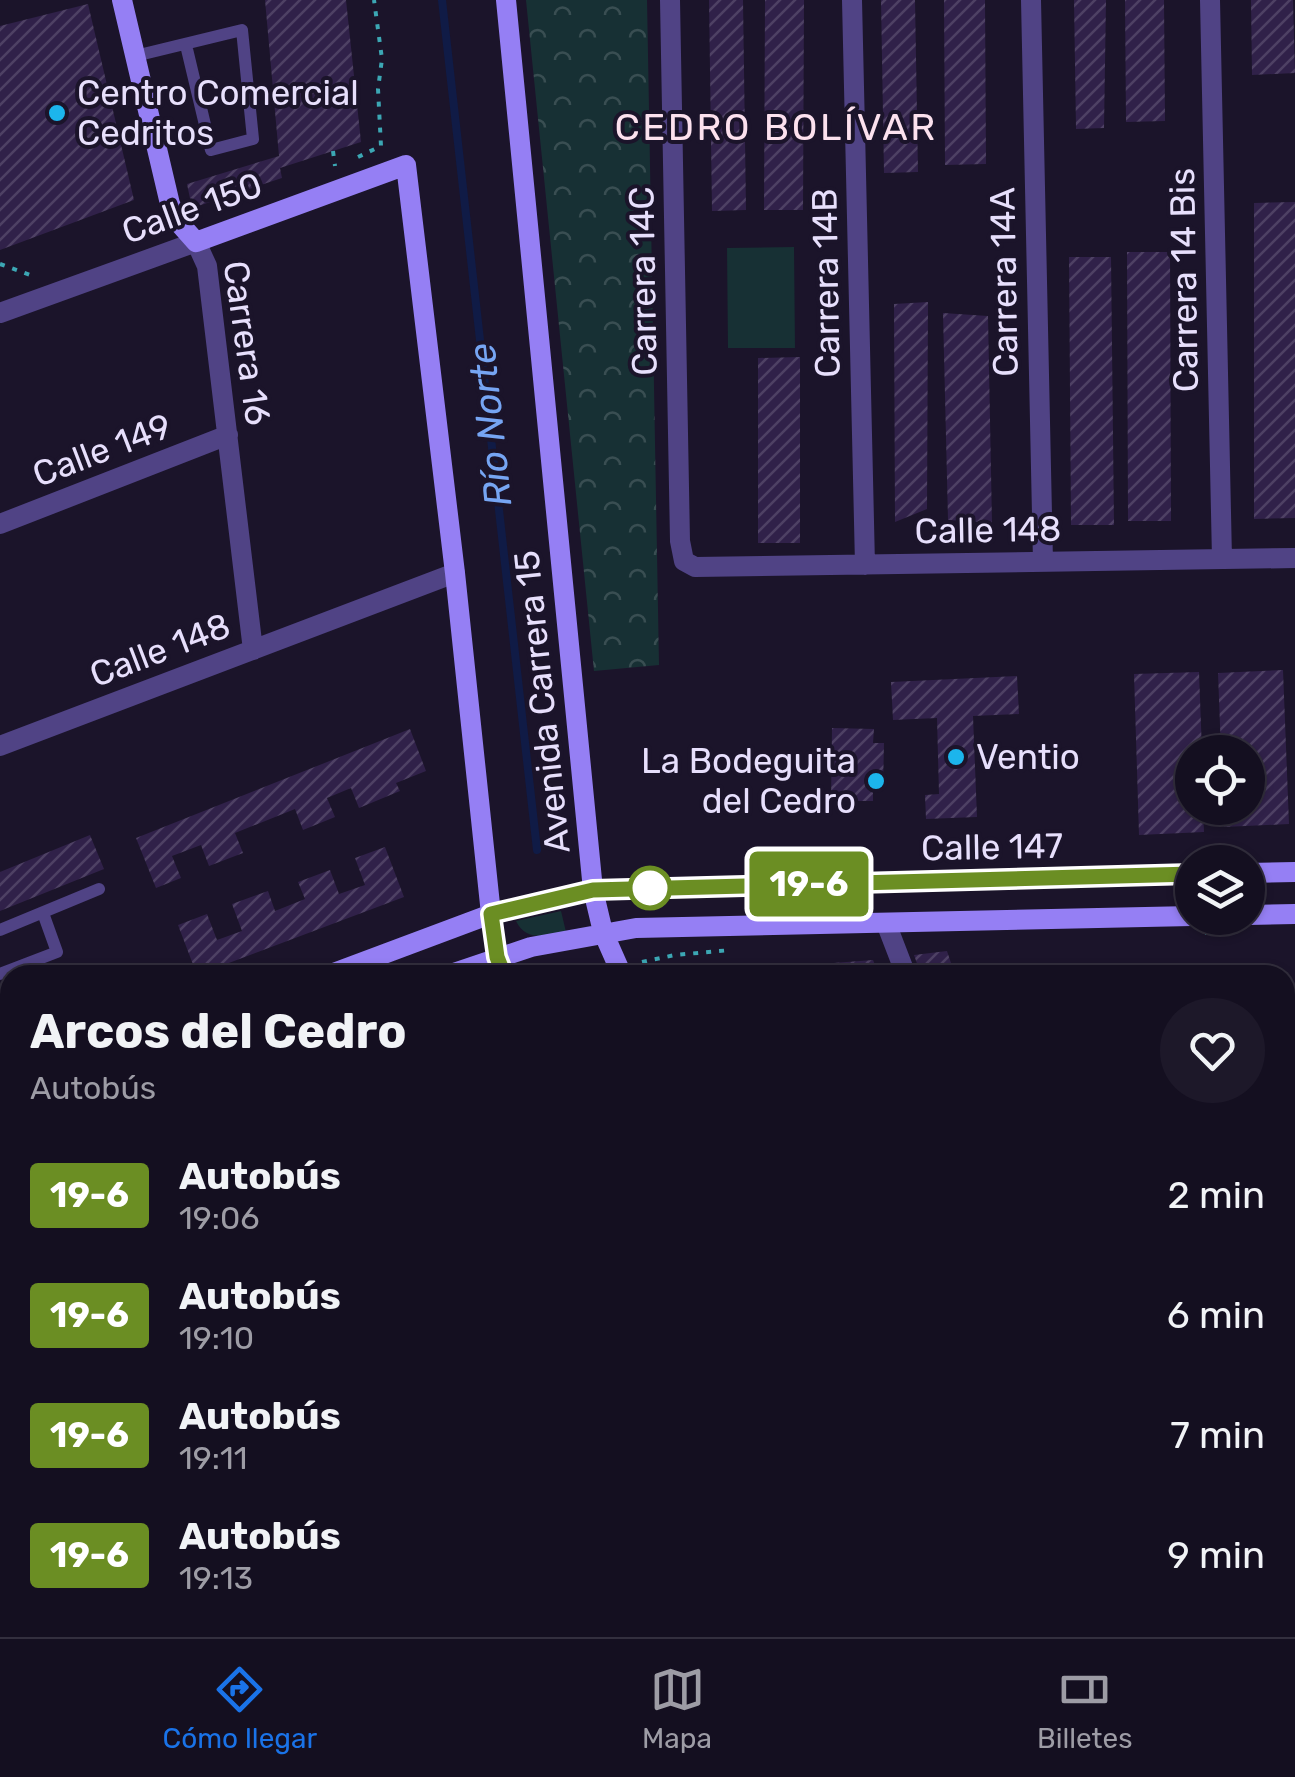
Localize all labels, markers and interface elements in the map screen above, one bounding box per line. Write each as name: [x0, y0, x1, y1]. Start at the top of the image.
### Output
place label: Centro Comercial Cedritos: [77, 72, 359, 154]
marker: Centro Comercial Cedritos: [46, 102, 68, 124]
district label: CEDRO BOLÍVAR: [614, 104, 938, 150]
street label: Calle 150: [116, 163, 268, 253]
street label: Carrera 14 Bis: [1161, 167, 1207, 393]
street label: Carrera 14C: [620, 186, 666, 376]
street label: Carrera 14A: [981, 187, 1027, 377]
street label: Carrera 14B: [803, 188, 849, 378]
street label: Carrera 16: [215, 258, 279, 428]
water label: Río Norte: [459, 341, 521, 509]
street label: Calle 149: [27, 404, 177, 496]
street label: Calle 148: [914, 508, 1062, 552]
street label: Avenida Carrera 15: [505, 548, 579, 856]
street label: Calle 148: [84, 604, 236, 696]
map controls: [1175, 735, 1265, 935]
button: locate: [1175, 735, 1265, 825]
place label: Ventio: [976, 736, 1080, 778]
place label: La Bodeguita del Cedro: [641, 740, 856, 822]
marker: Ventio: [945, 746, 967, 768]
marker: La Bodeguita del Cedro: [865, 770, 887, 792]
street label: Calle 147: [921, 825, 1063, 869]
button: layers: [1175, 845, 1265, 935]
line badge: 19-6: [739, 852, 879, 916]
text: 19-6: [769, 863, 849, 905]
unlabelled marker: [629, 867, 671, 909]
button: heart: [1160, 998, 1265, 1103]
text: Arcos del Cedro: [30, 1003, 407, 1060]
text: Autobús: [30, 1069, 156, 1107]
text: Autobús: [179, 1153, 341, 1199]
text: 2 min: [1167, 1172, 1265, 1218]
text: 19-6: [50, 1174, 129, 1216]
text: 19:06: [179, 1199, 260, 1237]
text: Autobús: [179, 1273, 341, 1319]
text: 6 min: [1167, 1292, 1265, 1338]
text: 19-6: [50, 1294, 129, 1336]
text: 19:10: [179, 1319, 254, 1357]
text: Autobús: [179, 1393, 341, 1439]
text: 7 min: [1170, 1412, 1265, 1458]
text: 19-6: [50, 1414, 129, 1456]
text: 19:11: [179, 1439, 247, 1477]
text: Autobús: [179, 1513, 341, 1559]
text: 9 min: [1167, 1532, 1265, 1578]
text: 19-6: [50, 1534, 129, 1576]
text: 19:13: [179, 1559, 253, 1597]
tab: Cómo llegar: [162, 1662, 317, 1755]
tab: Mapa: [642, 1662, 712, 1755]
tab: Billetes: [1037, 1662, 1133, 1755]

